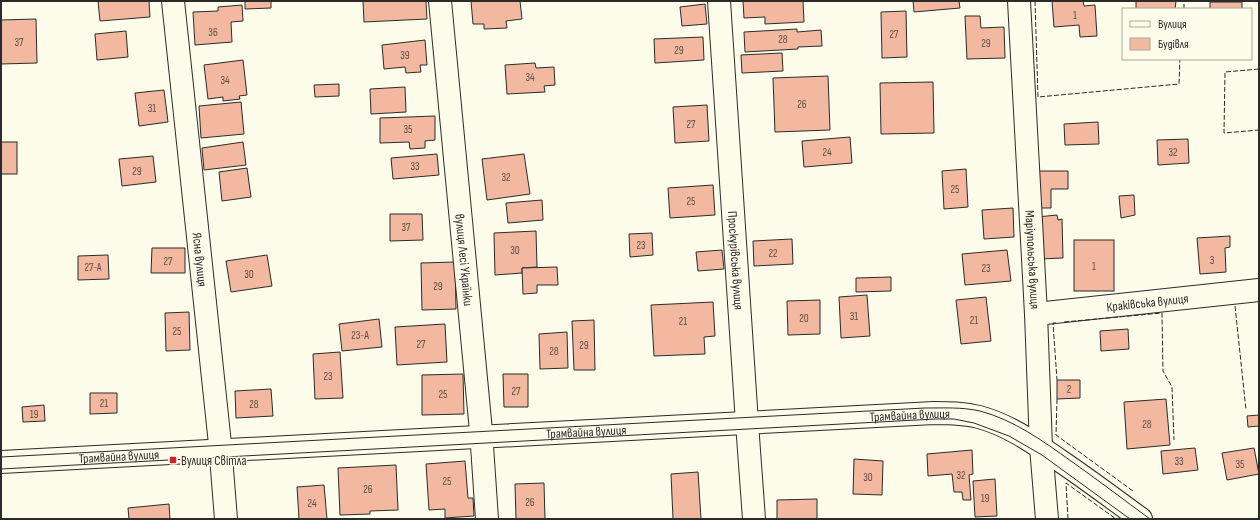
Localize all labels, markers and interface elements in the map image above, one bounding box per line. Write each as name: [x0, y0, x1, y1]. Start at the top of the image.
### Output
legend: [1122, 8, 1252, 60]
house number: 1: [1073, 9, 1077, 22]
text: Вулиця: [1158, 17, 1187, 32]
house number: 36: [208, 26, 218, 39]
house number: 27: [890, 28, 899, 41]
house number: 28: [778, 33, 788, 46]
house number: 37: [14, 36, 24, 49]
house number: 29: [981, 37, 991, 50]
text: Будівля: [1158, 37, 1189, 52]
house number: 29: [674, 44, 684, 57]
house number: 39: [400, 49, 410, 62]
house number: 34: [525, 71, 535, 84]
house number: 34: [220, 74, 230, 87]
house number: 26: [797, 98, 807, 111]
house number: 31: [148, 102, 156, 115]
house number: 27: [687, 118, 696, 131]
house number: 35: [403, 123, 413, 136]
house number: 24: [822, 146, 832, 159]
house number: 32: [1168, 146, 1178, 159]
house number: 33: [410, 160, 420, 173]
house number: 29: [132, 165, 142, 178]
house number: 32: [501, 171, 511, 184]
house number: 25: [951, 183, 959, 196]
house number: 25: [687, 195, 695, 208]
street label: Маріупольська вулиця: [1021, 210, 1043, 310]
street label: Проскурівська вулиця: [724, 211, 746, 310]
street label: вулиця Лесі Українки: [451, 213, 476, 307]
house number: 37: [401, 221, 411, 234]
street label: Ясна вулиця: [189, 232, 210, 288]
house number: 23: [636, 239, 646, 252]
house number: 30: [510, 244, 520, 257]
house number: 22: [768, 247, 778, 260]
house number: 3: [1210, 254, 1215, 267]
house number: 27: [164, 255, 173, 268]
house number: 1: [1092, 260, 1096, 273]
house number: 27-А: [85, 261, 102, 274]
house number: 23: [981, 262, 991, 275]
house number: 30: [244, 268, 254, 281]
house number: 29: [433, 280, 443, 293]
street label: Краківська вулиця: [1106, 291, 1189, 315]
house number: 31: [850, 310, 858, 323]
house number: 20: [799, 312, 809, 325]
house number: 21: [970, 314, 978, 327]
house number: 21: [679, 315, 687, 328]
house number: 25: [173, 325, 181, 338]
house number: 23-А: [351, 329, 369, 342]
house number: 27: [417, 338, 426, 351]
house number: 29: [579, 339, 589, 352]
house number: 28: [549, 345, 559, 358]
house number: 23: [323, 370, 333, 383]
house number: 2: [1067, 383, 1072, 396]
house number: 27: [512, 385, 521, 398]
house number: 25: [439, 388, 447, 401]
house number: 21: [100, 397, 108, 410]
house number: 28: [249, 398, 259, 411]
street label: Трамвайна вулиця: [869, 406, 950, 425]
house number: 19: [30, 408, 38, 421]
house number: 28: [1142, 418, 1152, 431]
street label: Трамвайна вулиця: [546, 422, 627, 442]
street label: Трамвайна вулиця: [78, 447, 159, 467]
place label: Вулиця Світла: [181, 453, 246, 469]
marker: Вулиця Світла: [168, 455, 178, 465]
house number: 33: [1174, 455, 1184, 468]
house number: 35: [1235, 458, 1245, 471]
house number: 32: [956, 469, 966, 482]
house number: 30: [863, 471, 873, 484]
house number: 25: [443, 475, 451, 488]
house number: 26: [363, 483, 373, 496]
house number: 19: [981, 492, 989, 505]
house number: 26: [525, 496, 535, 509]
house number: 24: [307, 497, 317, 510]

